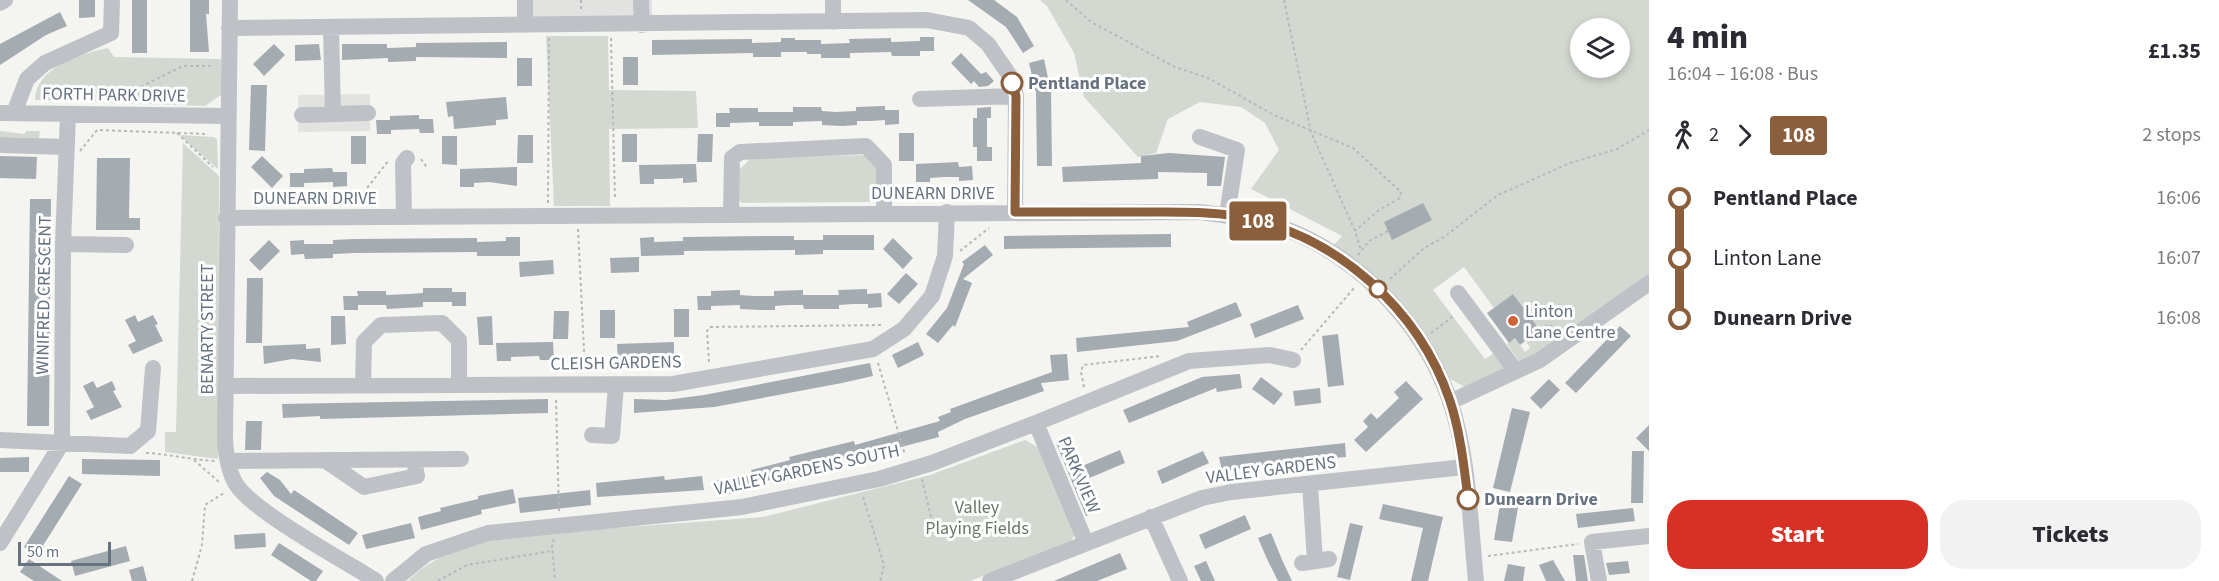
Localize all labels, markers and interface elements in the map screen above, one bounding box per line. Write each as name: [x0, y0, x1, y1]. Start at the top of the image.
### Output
text: 4 min: [1667, 14, 1748, 61]
map controls: [1570, 18, 1630, 78]
button: layers: [1570, 18, 1630, 78]
text: £1.35: [2148, 35, 2201, 67]
text: 16:04 – 16:08 · Bus: [1667, 60, 1818, 88]
place label: Pentland Place: [1028, 71, 1146, 96]
marker: Pentland Place: [1001, 72, 1023, 94]
street label: FORTH PARK DRIVE: [42, 81, 186, 109]
icon: walk: [1667, 119, 1700, 152]
icon: forward: [1728, 119, 1761, 152]
text: 108: [1782, 120, 1815, 150]
text: 2: [1709, 121, 1719, 149]
text: 2 stops: [2142, 121, 2201, 149]
street label: DUNEARN DRIVE: [871, 181, 995, 206]
text: Pentland Place: [1713, 182, 1858, 214]
text: 16:06: [2156, 184, 2201, 212]
street label: DUNEARN DRIVE: [253, 186, 377, 211]
line badge: 108: [1224, 202, 1292, 240]
text: 108: [1241, 206, 1275, 236]
street label: WINIFRED CRESCENT: [30, 215, 58, 375]
text: Linton Lane: [1713, 242, 1821, 274]
text: 16:07: [2156, 244, 2201, 272]
street label: BENARTY STREET: [195, 263, 220, 394]
unlabelled marker: [1369, 280, 1387, 298]
place label: Linton Lane Centre: [1525, 299, 1615, 345]
text: Dunearn Drive: [1713, 302, 1852, 334]
text: 16:08: [2156, 304, 2201, 332]
marker: Linton Lane Centre: [1506, 314, 1520, 328]
street label: CLEISH GARDENS: [550, 349, 682, 377]
street label: PARK VIEW: [1052, 433, 1106, 517]
street label: VALLEY GARDENS SOUTH: [712, 438, 902, 502]
street label: VALLEY GARDENS: [1205, 450, 1337, 490]
place label: Dunearn Drive: [1484, 487, 1598, 512]
marker: Dunearn Drive: [1457, 488, 1479, 510]
park label: Valley Playing Fields: [925, 495, 1029, 541]
button: Start: [1667, 500, 1928, 569]
button: Tickets: [1940, 500, 2201, 569]
scale bar: [18, 539, 111, 566]
text: 50 m: [27, 541, 59, 563]

